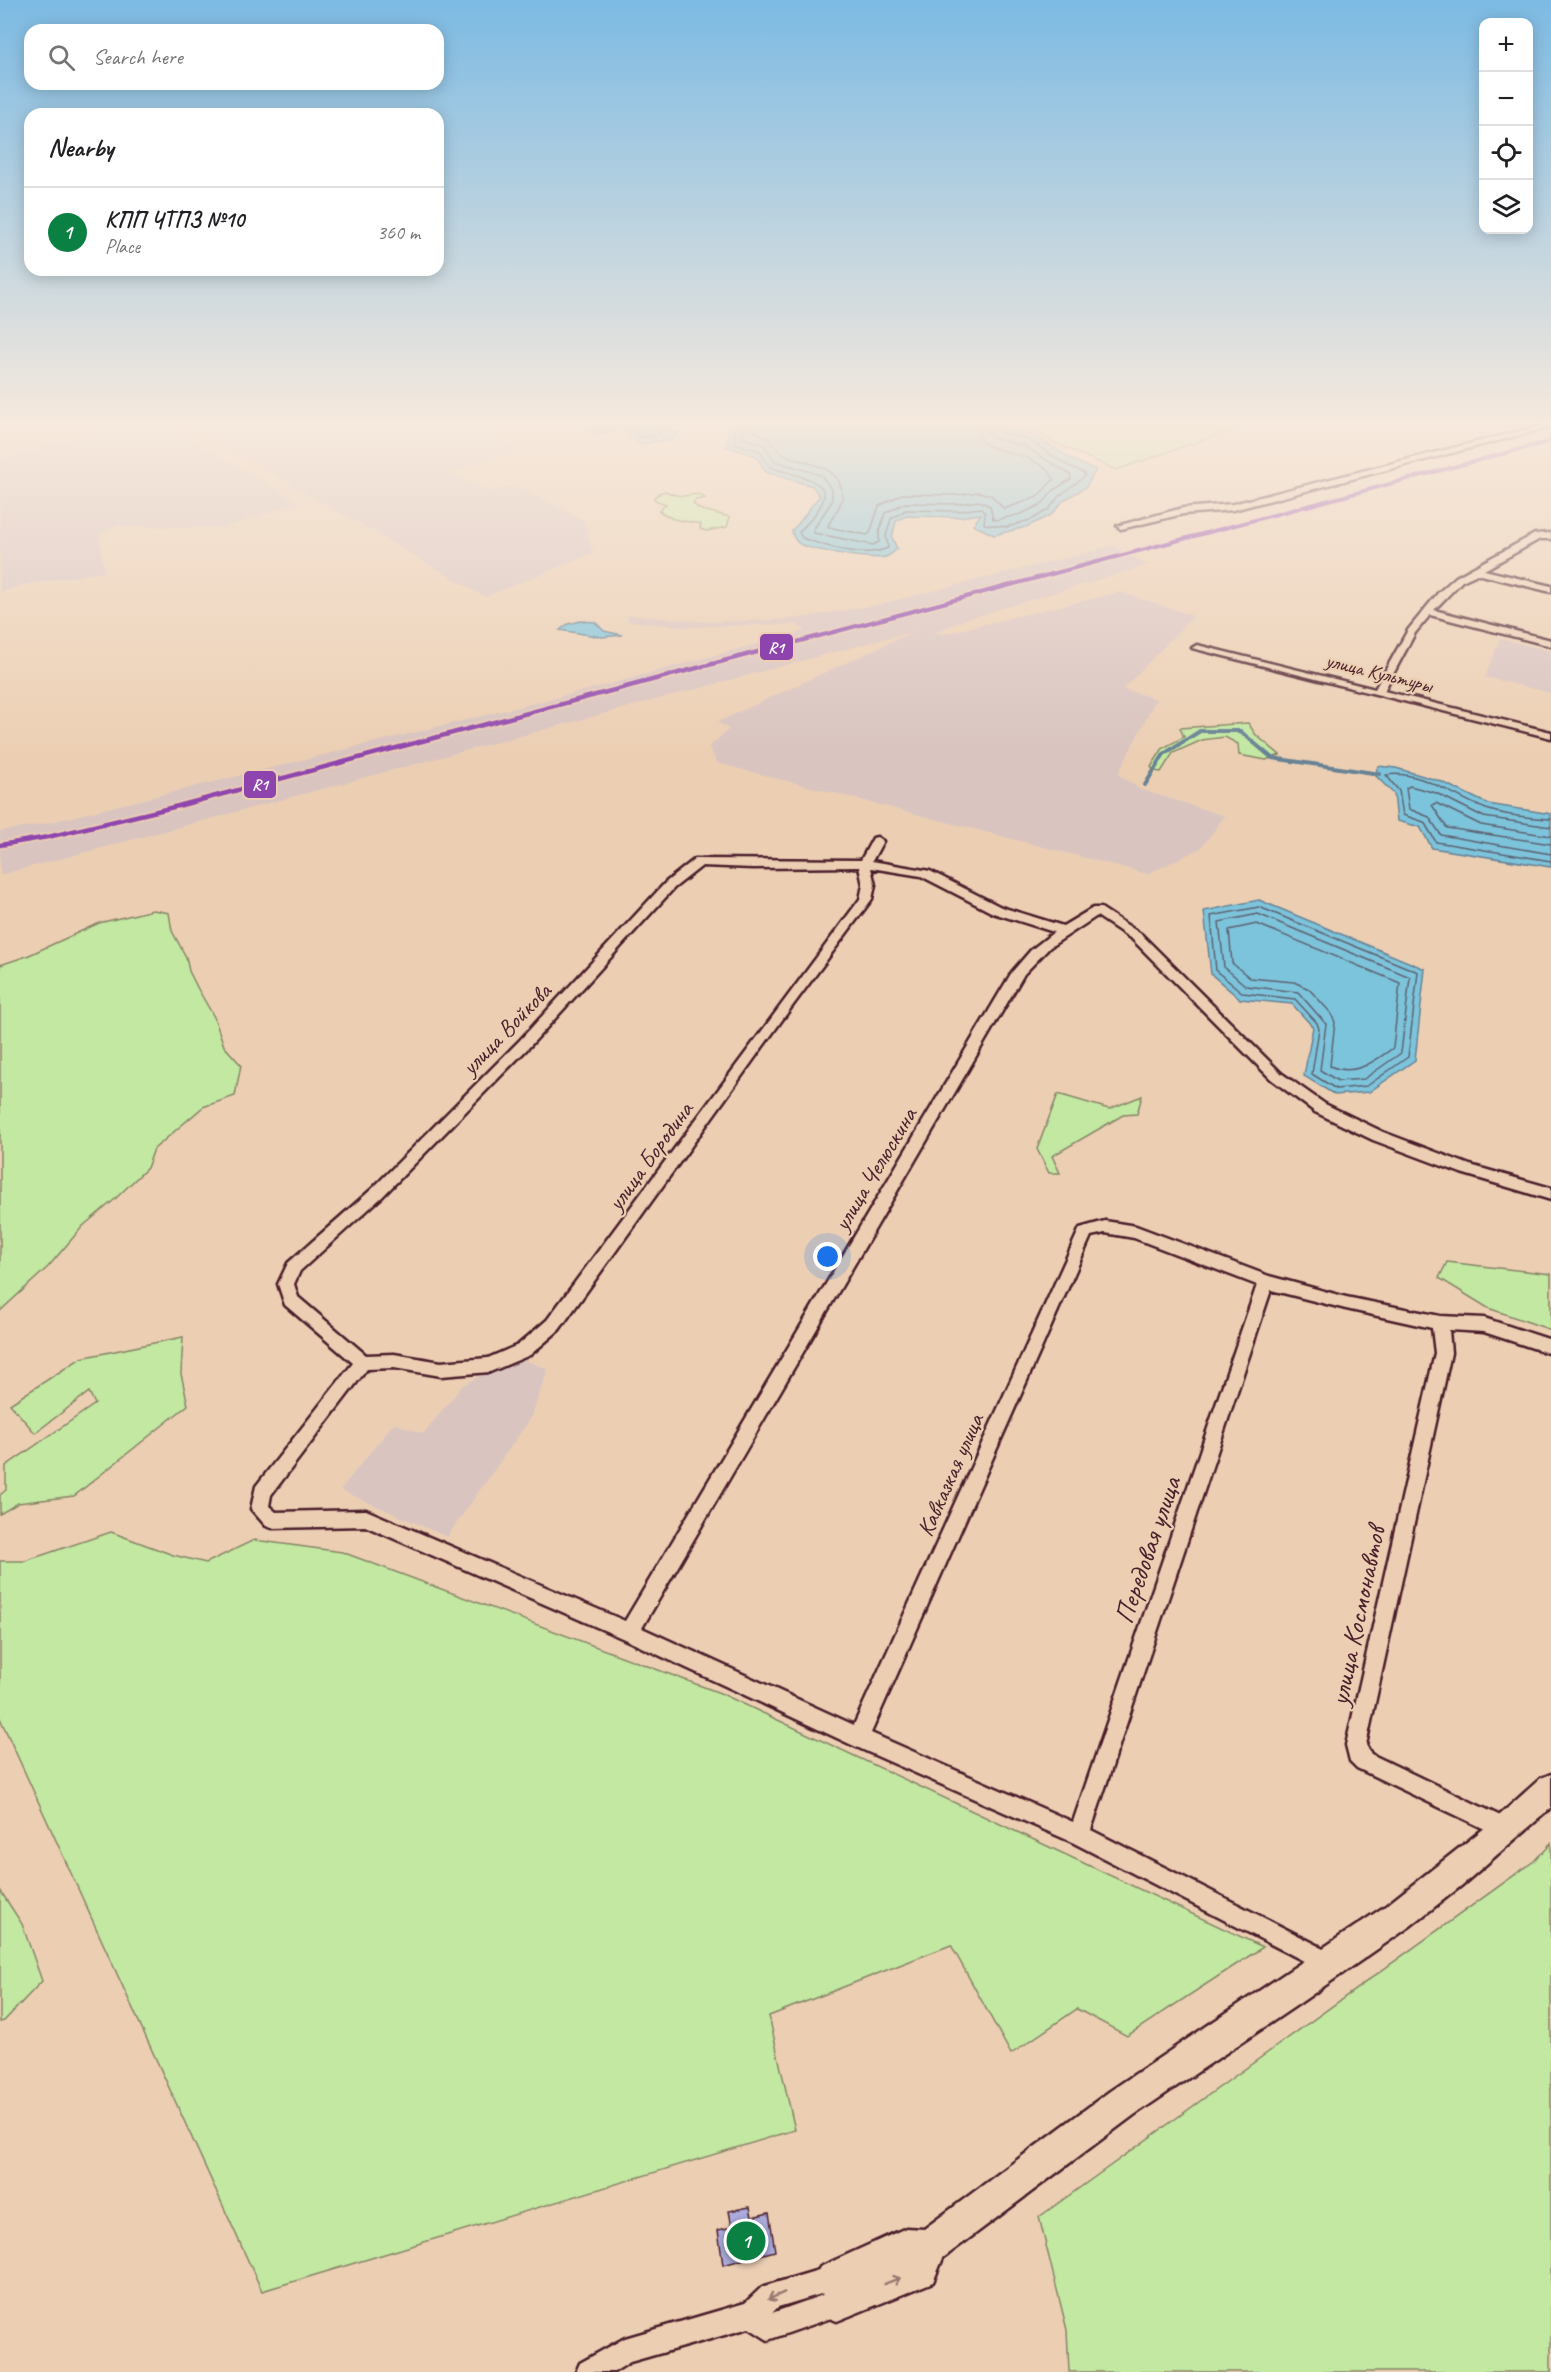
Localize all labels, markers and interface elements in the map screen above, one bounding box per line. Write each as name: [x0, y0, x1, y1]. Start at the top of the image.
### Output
map controls: [1479, 18, 1533, 234]
button: +: [1479, 18, 1533, 72]
search box: [24, 24, 444, 90]
icon: search: [45, 41, 78, 74]
text: Search here: [93, 43, 183, 71]
button: −: [1479, 72, 1533, 126]
button: locate: [1479, 126, 1533, 180]
text: Nearby: [48, 131, 113, 164]
button: layers: [1479, 180, 1533, 234]
text: КПП ЧТПЗ №10: [105, 206, 244, 234]
text: 1: [63, 220, 72, 245]
text: 360 m: [377, 220, 420, 245]
text: Place: [105, 234, 140, 259]
line badge: R1: [759, 633, 794, 661]
text: R1: [768, 638, 786, 658]
street label: улица Культуры: [1322, 647, 1436, 699]
line badge: R1: [243, 770, 277, 799]
text: R1: [252, 775, 270, 795]
street label: улица Войкова: [453, 976, 558, 1083]
street label: улица Бородина: [599, 1094, 700, 1218]
street label: улица Челюскина: [825, 1101, 924, 1238]
your location: [813, 1242, 842, 1271]
street label: Кавказкая улица: [910, 1408, 991, 1541]
street label: Передовая улица: [1106, 1471, 1189, 1628]
street label: улица Космонавтов: [1321, 1519, 1394, 1711]
pin: 1: [726, 2218, 766, 2264]
one-way arrow: [882, 2275, 900, 2286]
one-way arrow: [768, 2290, 786, 2302]

